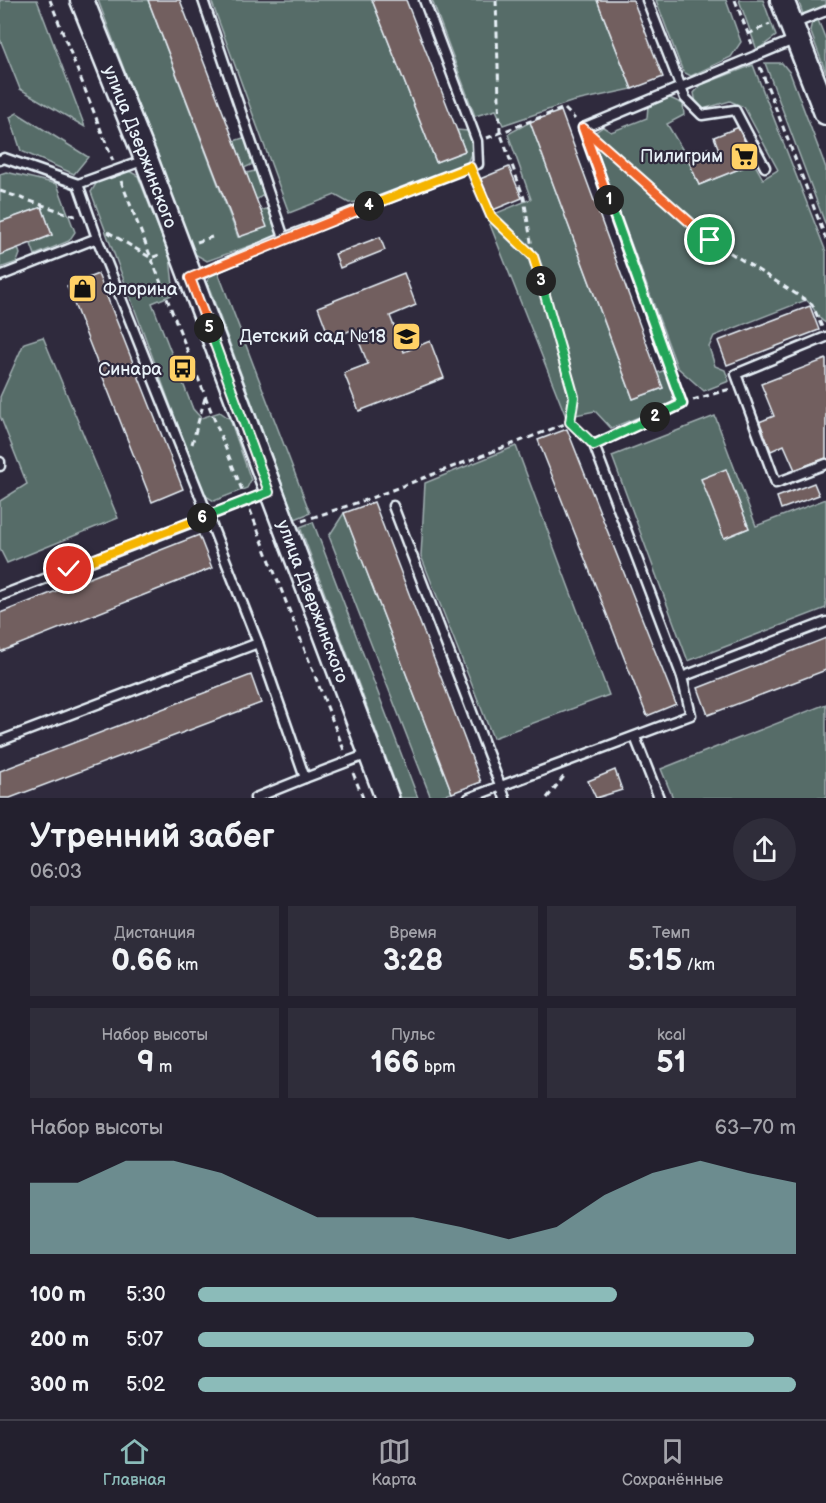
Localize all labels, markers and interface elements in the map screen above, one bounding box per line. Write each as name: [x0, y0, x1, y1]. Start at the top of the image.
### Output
street label: улица Дзержинского: [99, 63, 181, 231]
supermarket icon: Пилигрим: [728, 140, 760, 172]
place label: Пилигрим: [640, 146, 723, 167]
pin: 1: [594, 185, 624, 215]
text: 1: [606, 190, 612, 209]
pin: 4: [354, 191, 384, 221]
text: 4: [364, 196, 374, 215]
pin: [684, 214, 735, 265]
icon: arrive: [693, 223, 726, 256]
pin: 3: [526, 266, 556, 296]
text: 3: [536, 271, 546, 290]
shop icon: Флорина: [66, 273, 98, 305]
place label: Флорина: [103, 279, 178, 300]
pin: 5: [194, 313, 224, 343]
text: 5: [204, 318, 214, 337]
school or university icon: Детский сад №18: [391, 320, 423, 352]
place label: Детский сад №18: [240, 326, 386, 347]
bus stop icon: Синара: [167, 353, 199, 385]
place label: Синара: [98, 359, 162, 380]
pin: 2: [640, 402, 670, 432]
text: 2: [650, 407, 660, 426]
pin: 6: [187, 503, 217, 533]
text: 6: [197, 508, 207, 527]
street label: улица Дзержинского: [272, 517, 353, 686]
pin: [43, 543, 94, 594]
icon: check: [52, 552, 85, 585]
text: Утренний забег: [30, 817, 275, 857]
button: share: [733, 818, 796, 881]
text: 06:03: [30, 860, 82, 884]
text: Дистанция: [114, 924, 195, 943]
text: Время: [389, 924, 437, 943]
text: Темп: [652, 924, 690, 943]
text: 0.66: [111, 943, 173, 979]
text: 3:28: [383, 943, 443, 979]
text: 5:15: [628, 943, 682, 979]
text: km: [173, 956, 198, 975]
text: /km: [682, 956, 715, 975]
text: Набор высоты: [101, 1026, 208, 1045]
text: Пульс: [391, 1026, 435, 1045]
text: kcal: [657, 1026, 686, 1045]
text: 9: [137, 1045, 155, 1081]
text: 166: [371, 1045, 420, 1081]
text: 51: [656, 1045, 686, 1081]
text: m: [155, 1058, 172, 1077]
text: bpm: [420, 1058, 455, 1077]
text: Набор высоты: [30, 1116, 163, 1140]
text: 63–70 m: [715, 1116, 796, 1140]
text: 100 m: [30, 1283, 86, 1307]
text: 5:30: [126, 1283, 166, 1307]
text: 200 m: [30, 1328, 89, 1352]
text: 5:07: [126, 1328, 163, 1352]
text: 300 m: [30, 1373, 89, 1397]
text: 5:02: [126, 1373, 165, 1397]
tab: Главная: [103, 1435, 166, 1490]
tab: Карта: [371, 1435, 417, 1490]
tab: Сохранённые: [622, 1435, 723, 1490]

